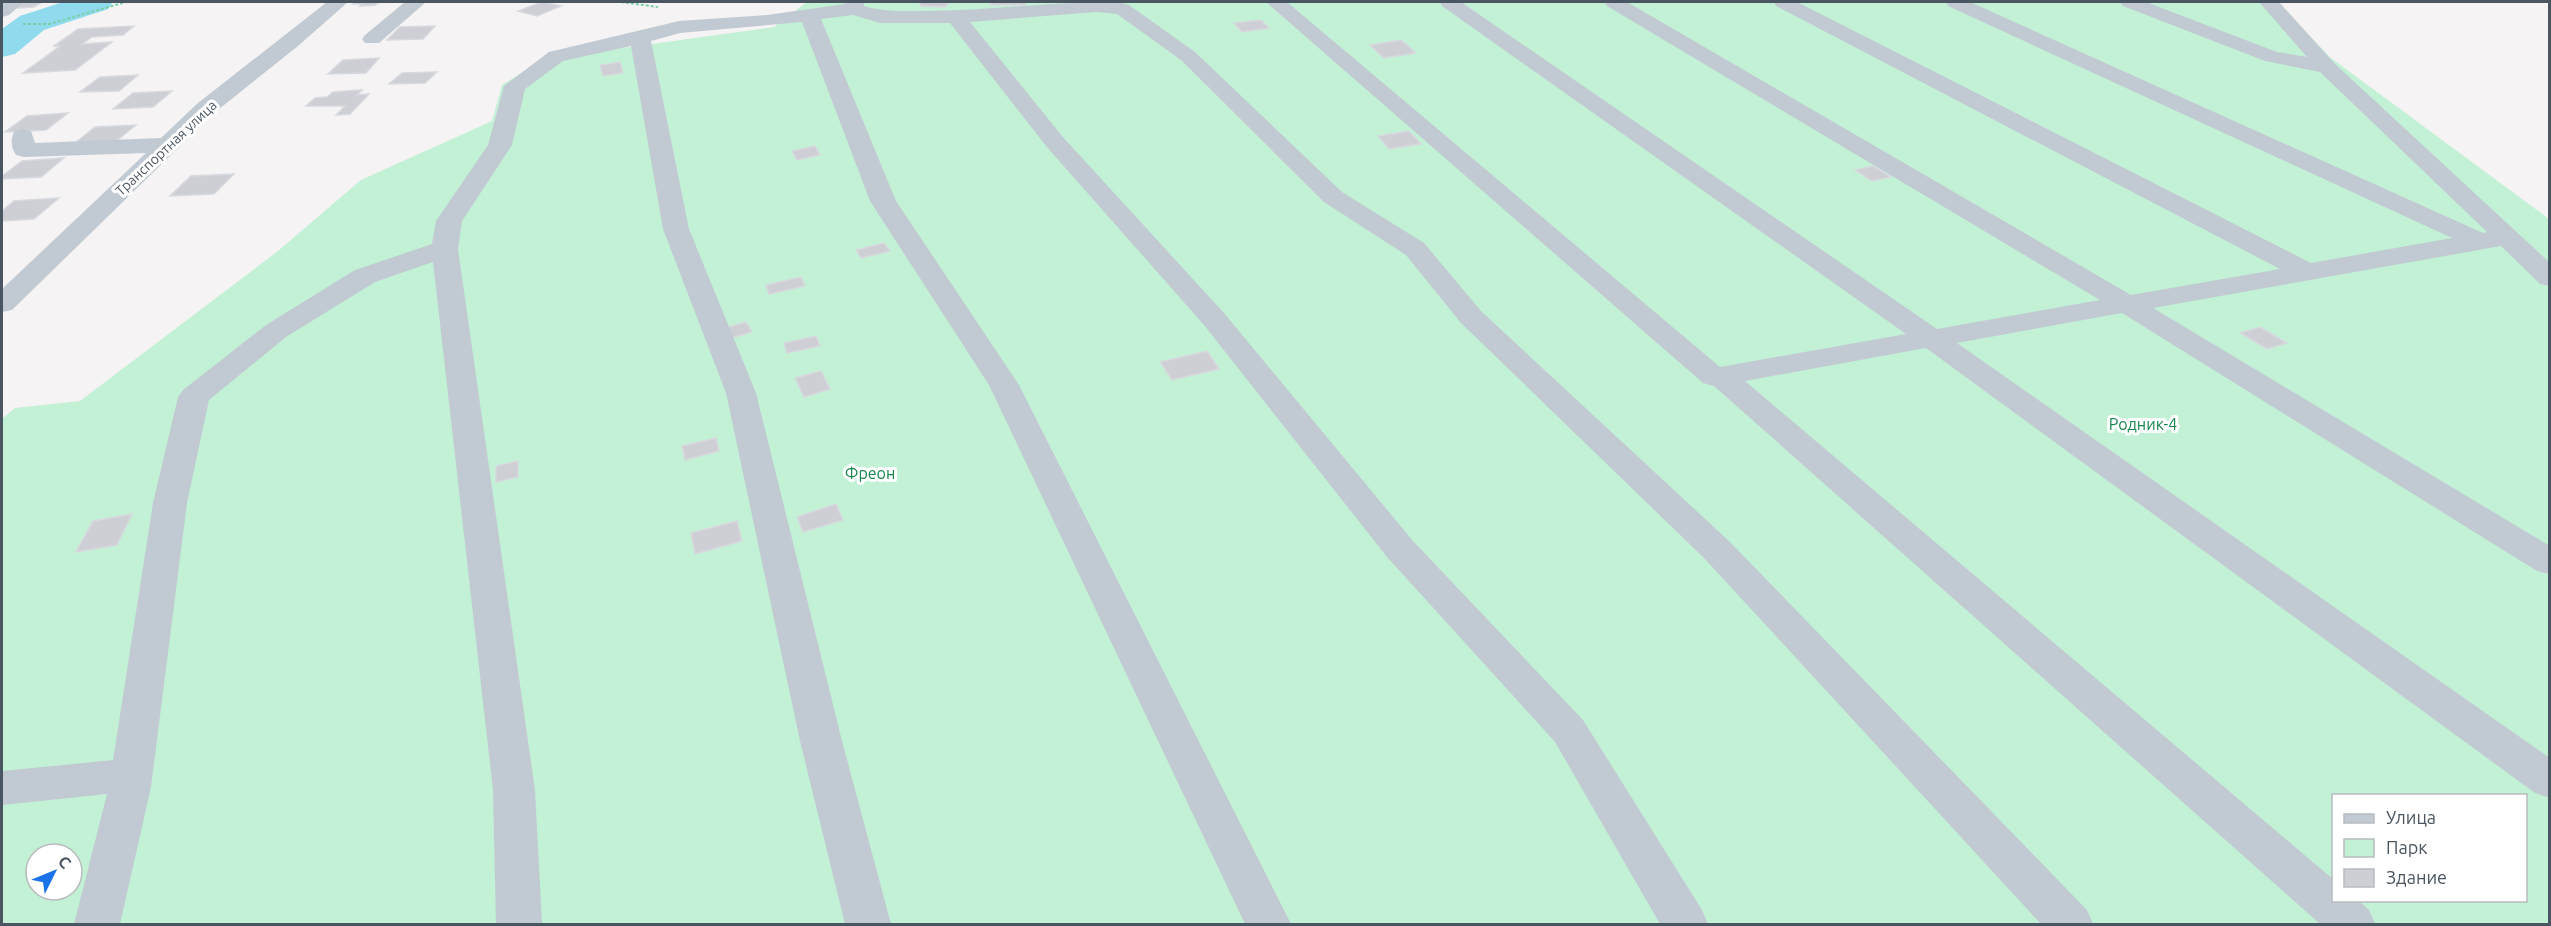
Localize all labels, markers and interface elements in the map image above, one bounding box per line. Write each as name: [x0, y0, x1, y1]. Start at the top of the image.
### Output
street label: Транспортная улица: [112, 97, 220, 199]
park label: Родник-4: [2109, 415, 2177, 433]
park label: Фреон: [845, 464, 895, 482]
legend: [2332, 794, 2527, 902]
text: Улица: [2386, 807, 2436, 827]
text: Парк: [2386, 837, 2427, 857]
north arrow: [24, 842, 84, 902]
text: С: [55, 852, 75, 872]
text: Здание: [2386, 867, 2447, 887]

